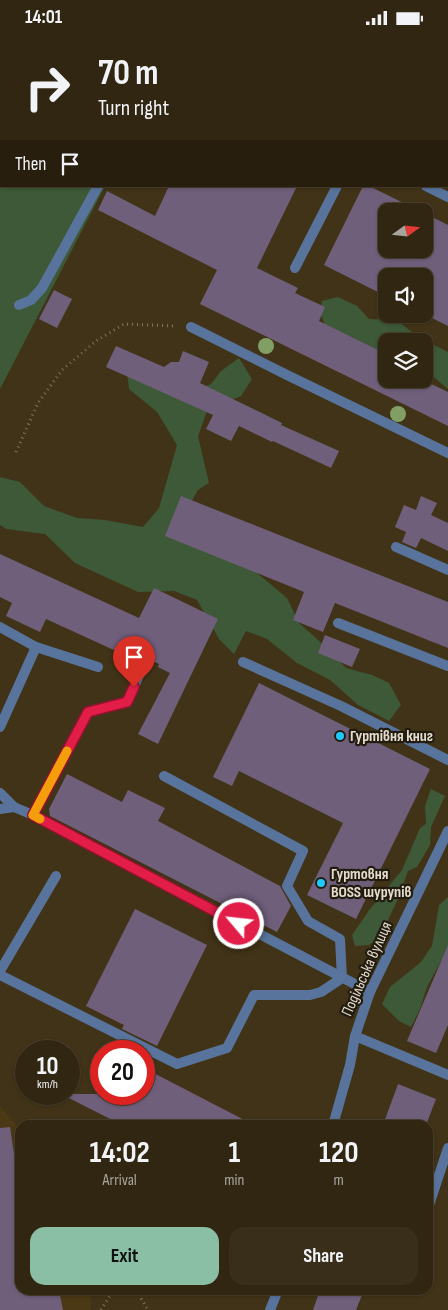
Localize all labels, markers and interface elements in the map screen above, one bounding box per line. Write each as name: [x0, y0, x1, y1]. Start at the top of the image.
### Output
text: 14:01: [25, 6, 62, 29]
text: 70 m: [98, 52, 158, 95]
icon: right: [15, 55, 80, 120]
text: Turn right: [98, 95, 169, 122]
icon: arrive: [56, 150, 84, 178]
text: Then: [15, 153, 46, 176]
north arrow: [378, 203, 432, 257]
map controls: [378, 203, 433, 388]
button: sound: [378, 268, 433, 323]
button: layers: [378, 333, 433, 388]
pin: [113, 636, 155, 687]
icon: arrive: [120, 643, 148, 671]
place label: Гуртівня книг: [350, 727, 433, 746]
marker: Гуртівня книг: [334, 730, 346, 742]
place label: Гуртовня BOSS шурупів: [331, 865, 411, 902]
marker: Гуртовня BOSS шурупів: [315, 877, 327, 889]
position arrow: [212, 897, 264, 949]
street label: Подільська вулиця: [338, 919, 396, 1019]
speed limit sign: 20: [90, 1040, 155, 1105]
text: 10: [37, 1051, 58, 1082]
text: km/h: [37, 1077, 58, 1092]
text: 14:02: [90, 1135, 150, 1171]
text: 1: [228, 1135, 240, 1171]
text: 120: [319, 1135, 358, 1171]
text: Arrival: [102, 1171, 137, 1190]
text: min: [224, 1171, 244, 1190]
text: m: [334, 1171, 344, 1190]
button: Exit: [30, 1227, 219, 1285]
button: Share: [229, 1227, 418, 1285]

